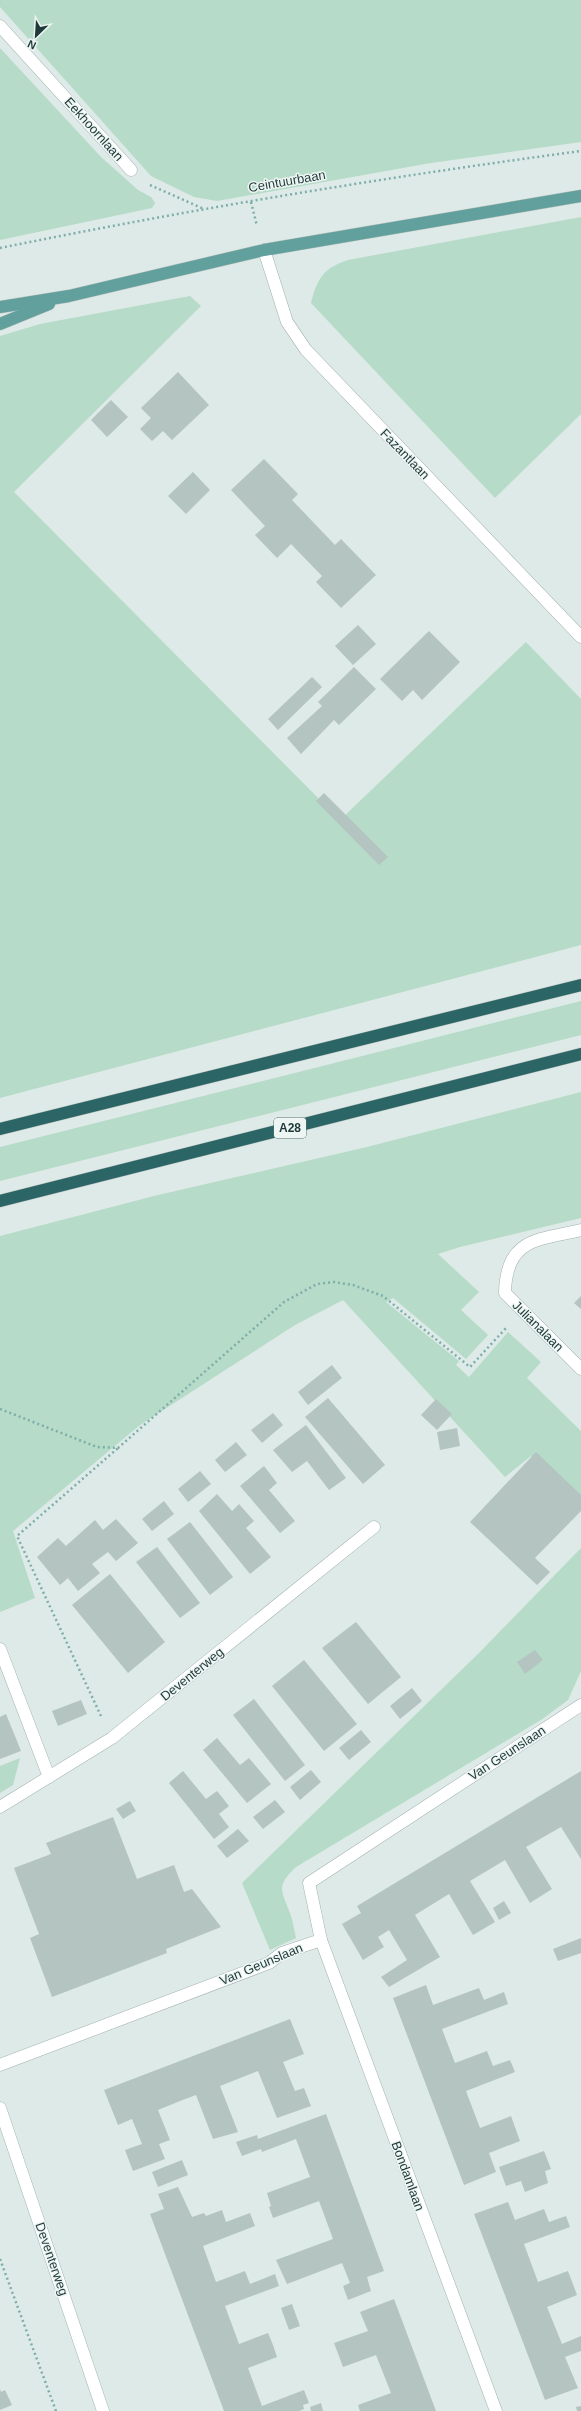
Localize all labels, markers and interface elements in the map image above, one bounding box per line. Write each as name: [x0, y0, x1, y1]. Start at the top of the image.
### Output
north arrow: [16, 16, 56, 56]
text: N: [26, 38, 38, 52]
street label: Eekhoornlaan: [62, 94, 126, 164]
street label: Ceintuurbaan: [247, 167, 327, 195]
street label: Fazantlaan: [377, 426, 433, 482]
road number: A28: [274, 1118, 306, 1138]
street label: Julianalaan: [509, 1297, 567, 1355]
street label: Deventerweg: [158, 1644, 226, 1704]
street label: Van Geunslaan: [466, 1723, 548, 1783]
street label: Van Geunslaan: [217, 1940, 305, 1988]
street label: Bondamlaan: [388, 2139, 428, 2213]
street label: Deventerweg: [32, 2220, 72, 2298]

